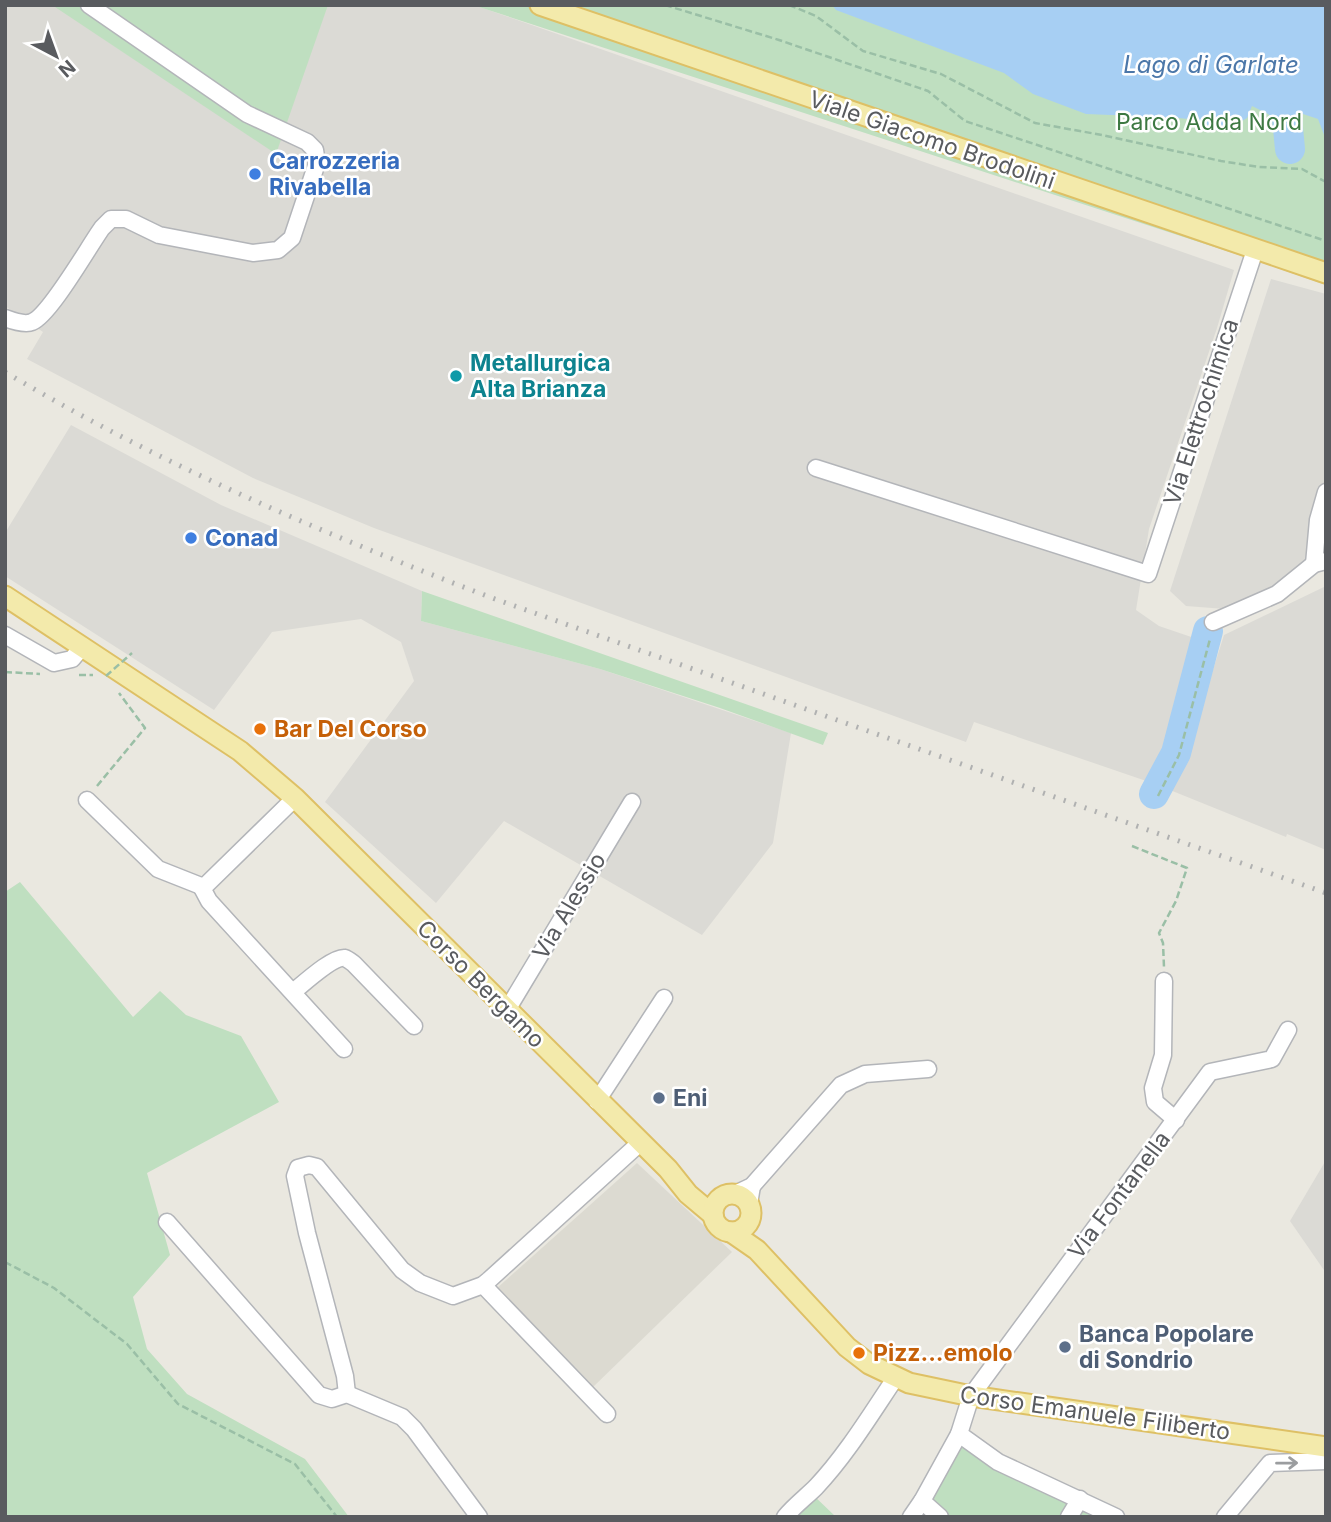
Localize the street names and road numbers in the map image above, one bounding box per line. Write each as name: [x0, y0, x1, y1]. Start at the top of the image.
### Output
street label: Viale Giacomo Brodolini: [805, 85, 1059, 195]
street label: Via Elettrochimica: [1158, 315, 1244, 509]
street label: Via Alessio: [526, 848, 612, 964]
street label: Corso Bergamo: [411, 914, 551, 1054]
street label: Via Fontanella: [1062, 1126, 1176, 1264]
street label: Corso Emanuele Filiberto: [958, 1380, 1232, 1446]

